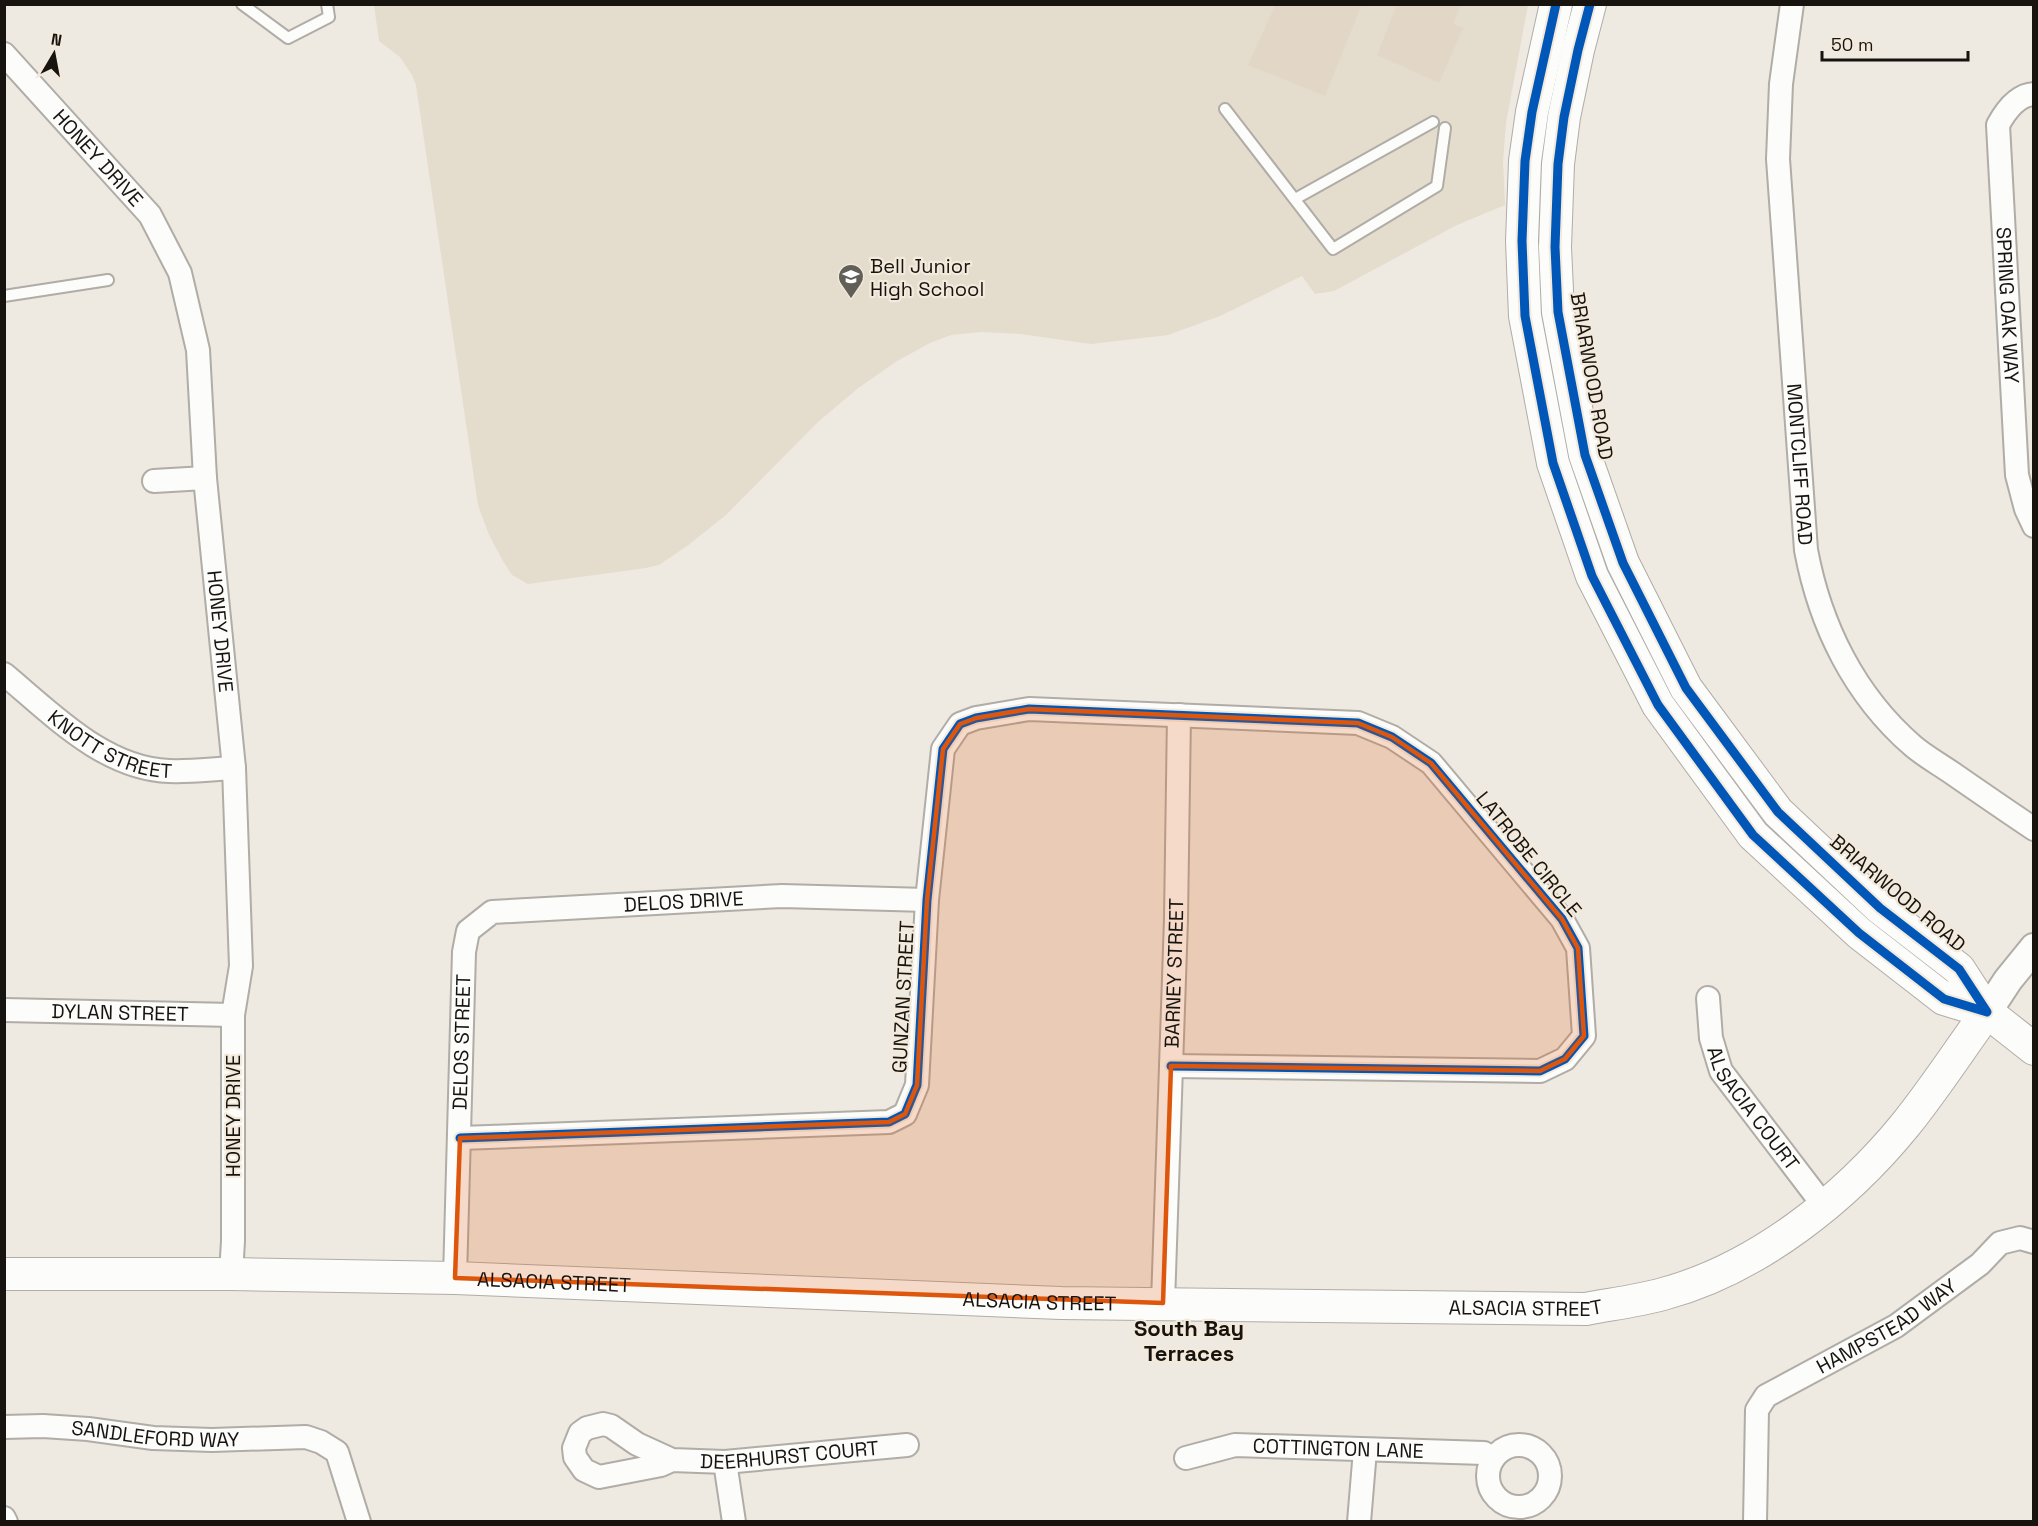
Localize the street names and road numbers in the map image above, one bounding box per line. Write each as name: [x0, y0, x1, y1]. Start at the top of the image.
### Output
street label: HONEY DRIVE: [47, 104, 149, 212]
street label: SPRING OAK WAY: [1991, 226, 2025, 384]
street label: BRIARWOOD ROAD: [1564, 290, 1620, 462]
street label: MONTCLIFF ROAD: [1781, 383, 1819, 546]
street label: HONEY DRIVE: [201, 569, 239, 694]
street label: KNOTT STREET: [43, 704, 173, 784]
street label: LATROBE CIRCLE: [1470, 786, 1588, 922]
street label: BRIARWOOD ROAD: [1825, 829, 1971, 957]
street label: DELOS DRIVE: [623, 885, 744, 918]
street label: BARNEY STREET: [1159, 898, 1189, 1049]
street label: GUNZAN STREET: [886, 920, 920, 1074]
street label: DELOS STREET: [447, 973, 476, 1111]
street label: DYLAN STREET: [51, 998, 189, 1027]
street label: ALSACIA COURT: [1701, 1043, 1805, 1176]
street label: HONEY DRIVE: [220, 1055, 246, 1177]
street label: ALSACIA STREET: [477, 1266, 631, 1298]
street label: HAMPSTEAD WAY: [1812, 1273, 1962, 1380]
street label: ALSACIA STREET: [962, 1286, 1117, 1317]
street label: ALSACIA STREET: [1448, 1293, 1605, 1322]
street label: SANDLEFORD WAY: [71, 1415, 240, 1453]
street label: COTTINGTON LANE: [1252, 1433, 1424, 1464]
street label: DEERHURST COURT: [700, 1435, 880, 1475]

